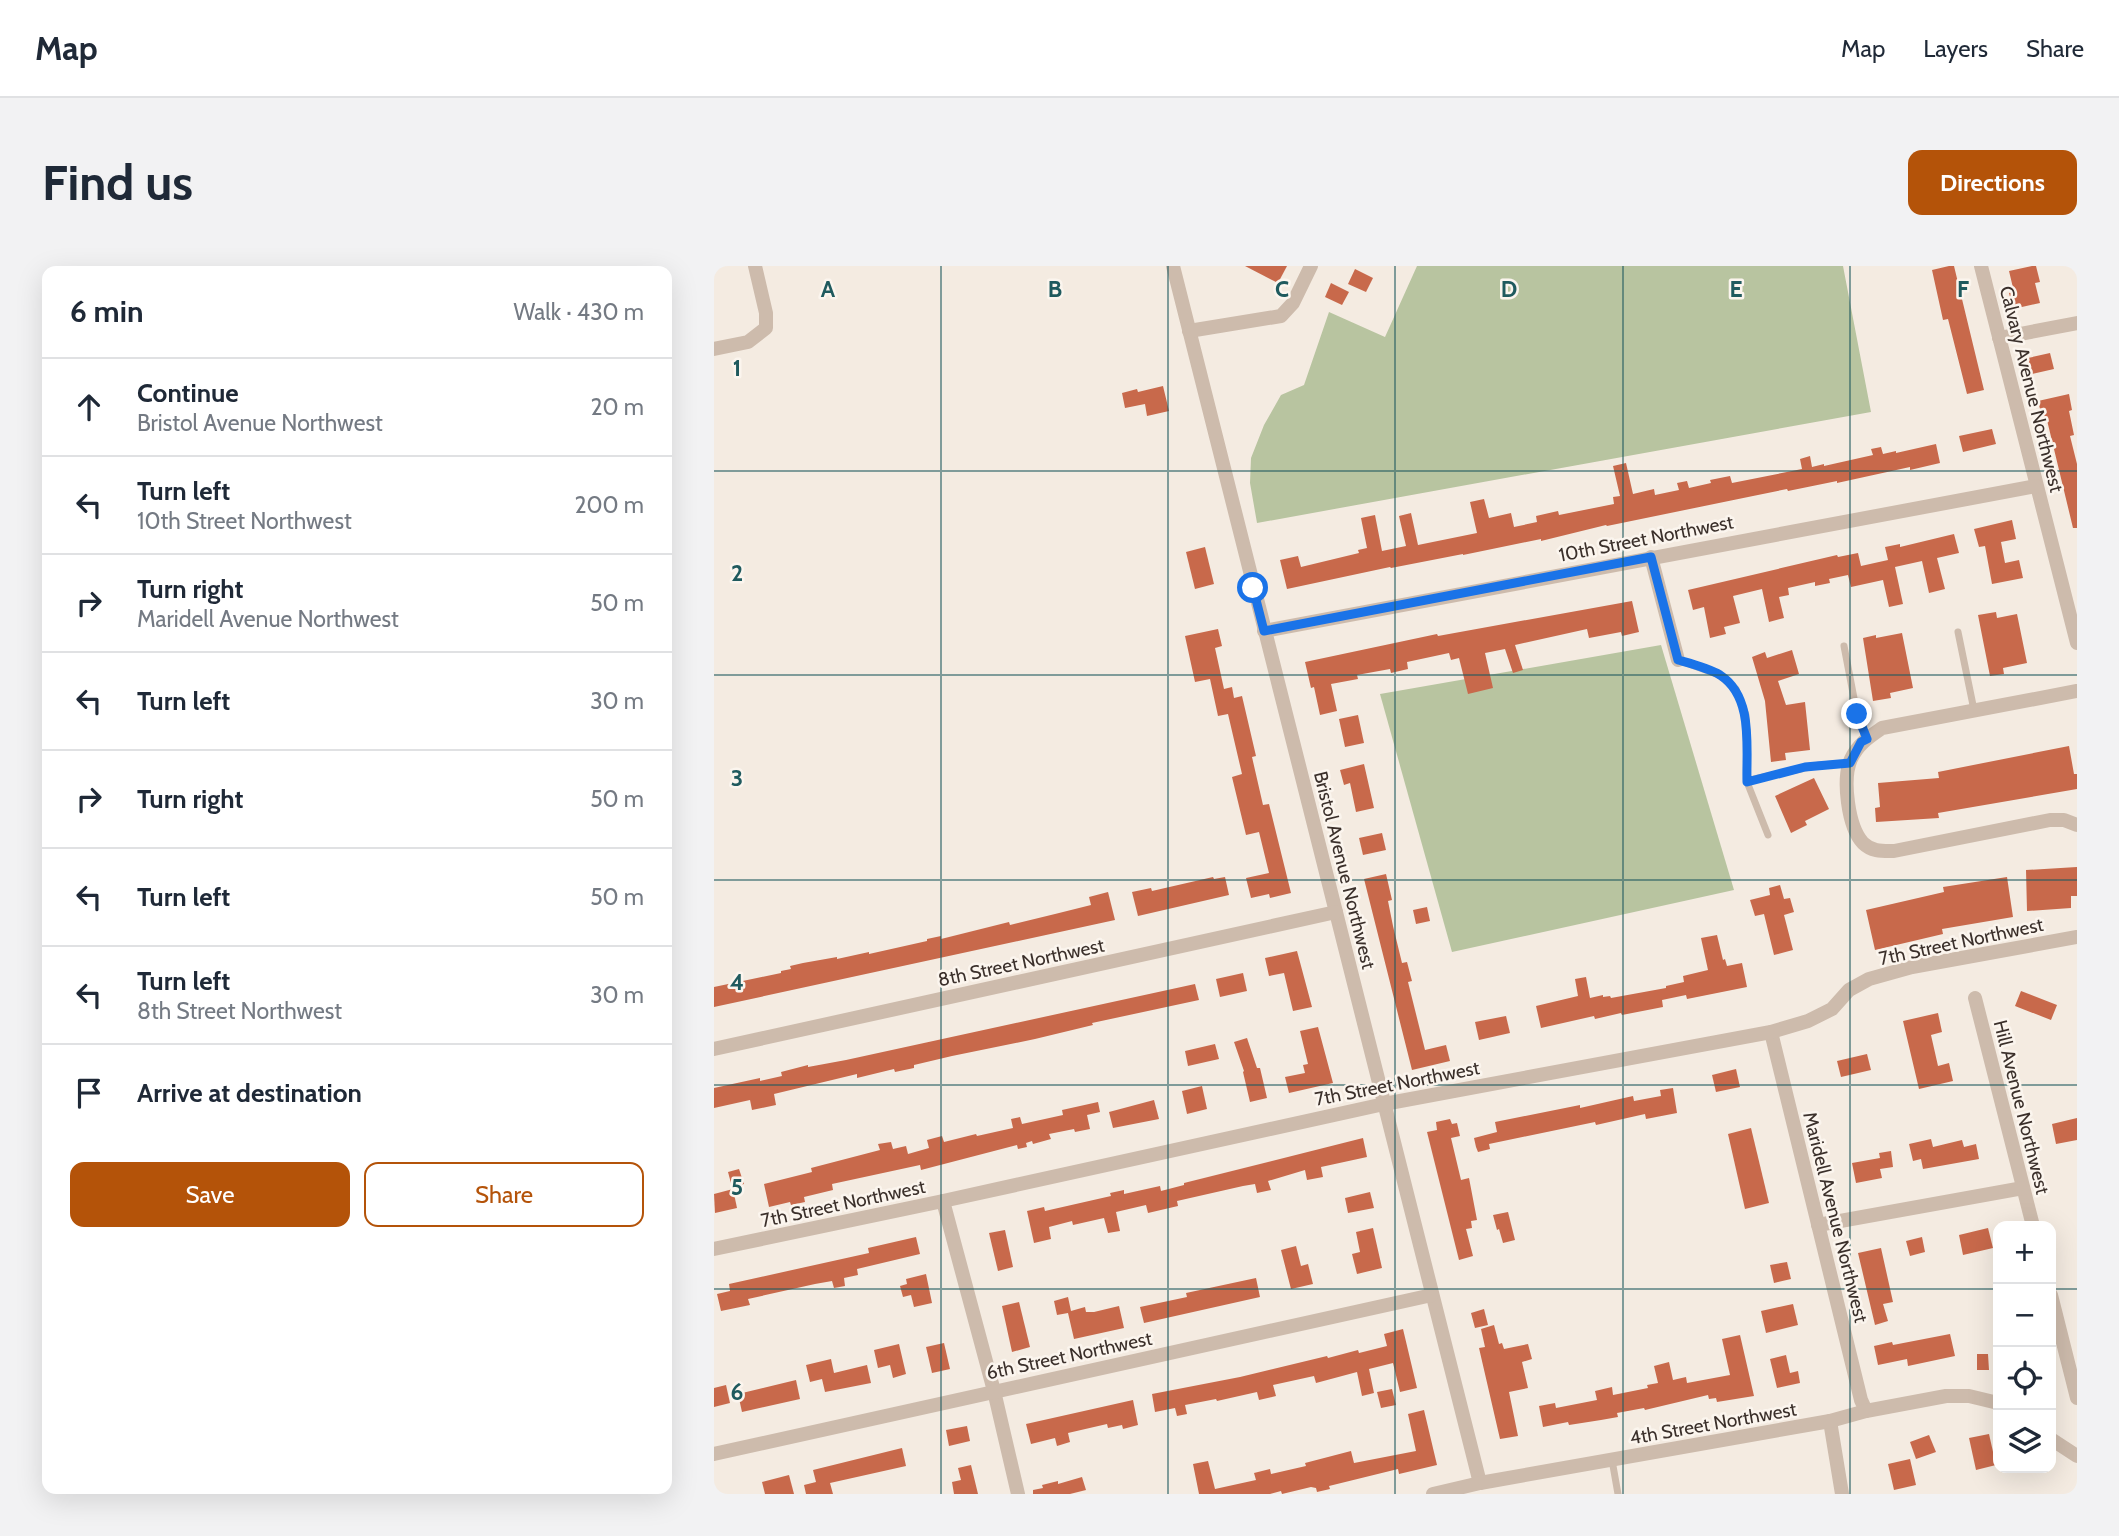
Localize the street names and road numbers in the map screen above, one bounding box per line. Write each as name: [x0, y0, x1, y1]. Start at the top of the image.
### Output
street label: Calvary Avenue Northwest: [1995, 284, 2068, 495]
street label: 10th Street Northwest: [1557, 510, 1736, 567]
street label: Bristol Avenue Northwest: [1309, 769, 1380, 972]
street label: 7th Street Northwest: [1877, 913, 2046, 970]
street label: 8th Street Northwest: [936, 934, 1107, 991]
street label: Hill Avenue Northwest: [1989, 1018, 2054, 1197]
street label: 7th Street Northwest: [1313, 1056, 1482, 1111]
street label: Maridell Avenue Northwest: [1798, 1109, 1873, 1325]
street label: 7th Street Northwest: [759, 1175, 928, 1232]
street label: 6th Street Northwest: [984, 1327, 1155, 1384]
street label: 4th Street Northwest: [1628, 1397, 1799, 1449]

